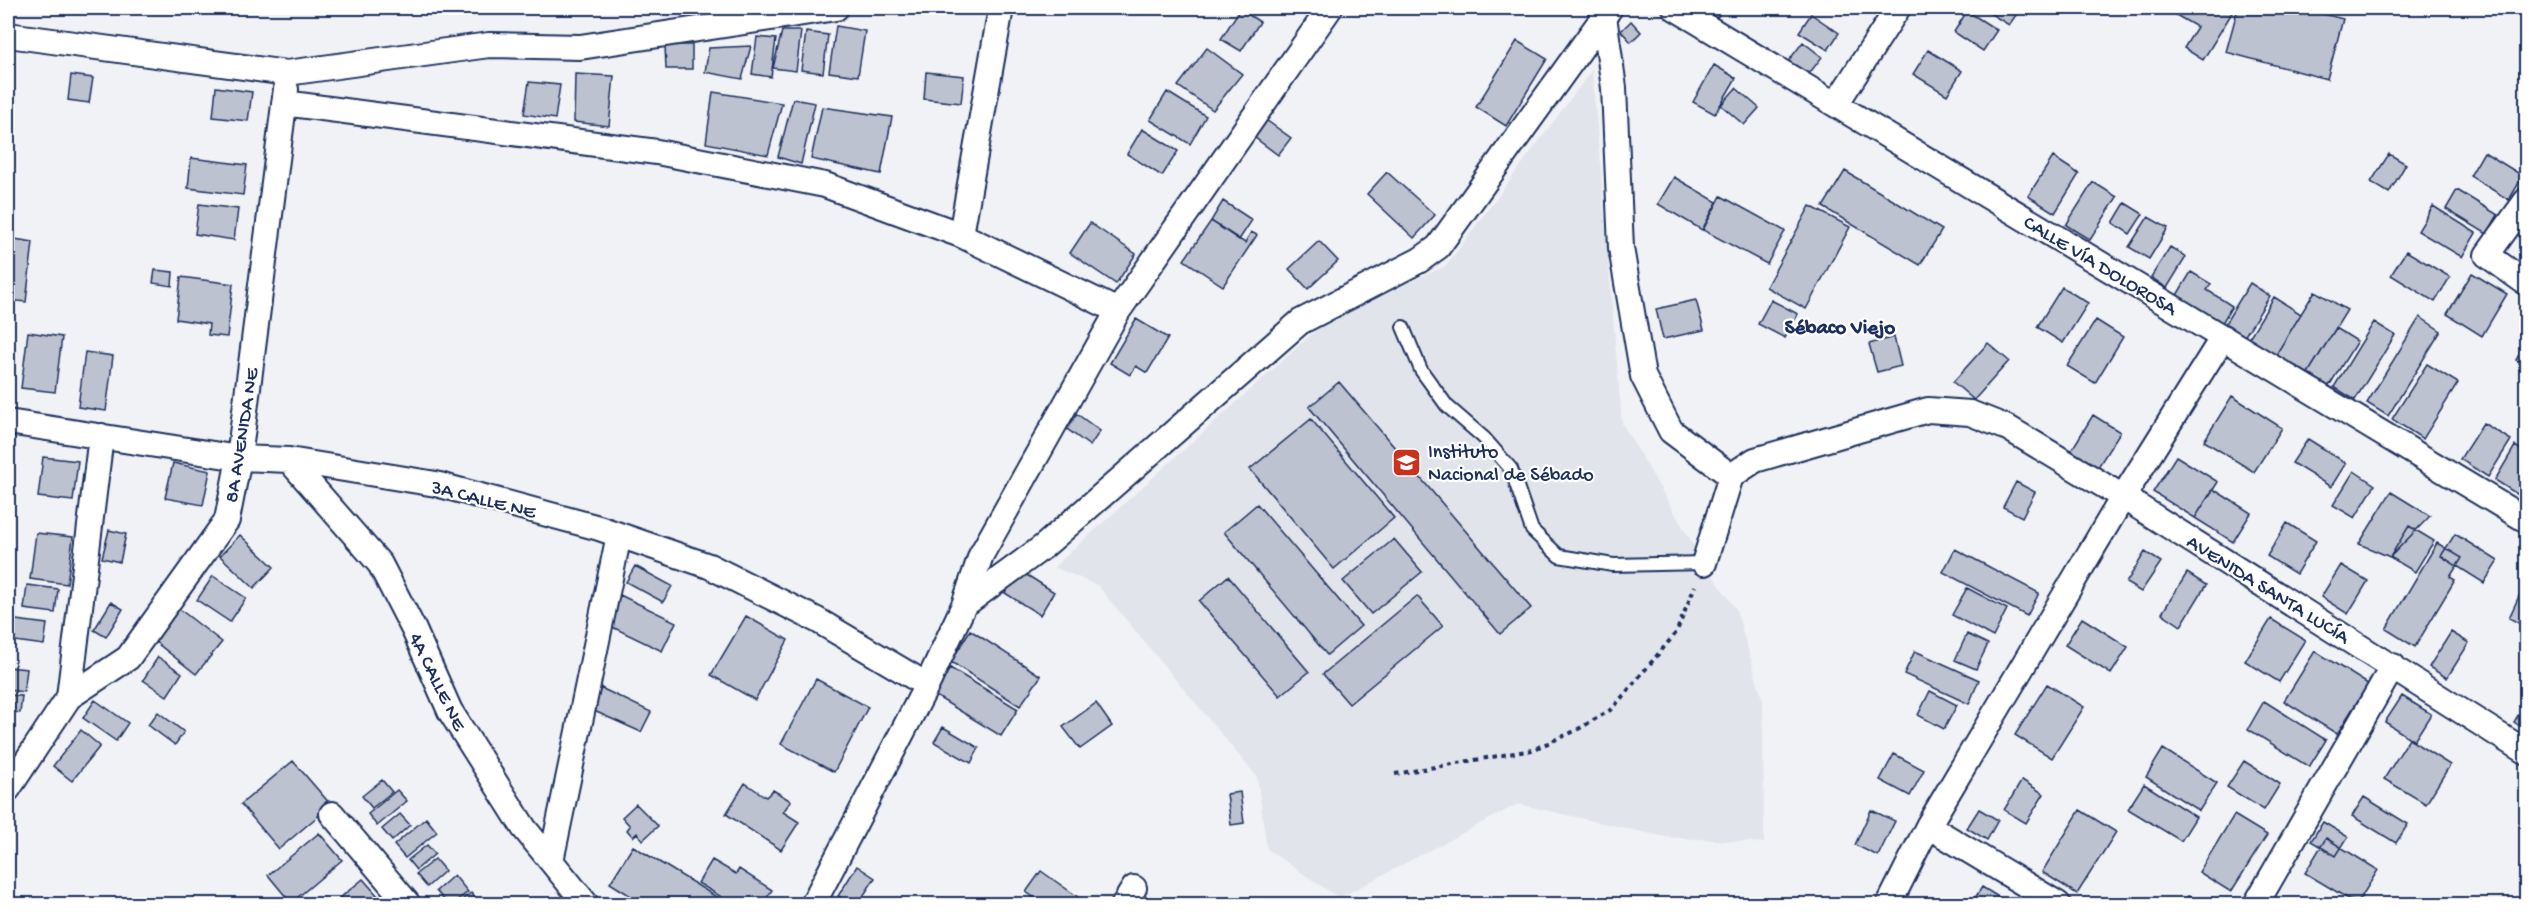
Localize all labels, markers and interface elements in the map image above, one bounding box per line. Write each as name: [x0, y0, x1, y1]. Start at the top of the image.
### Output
street label: CALLE VÍA DOLOROSA: [2018, 211, 2182, 323]
district label: Sébaco Viejo: [1785, 317, 1895, 342]
street label: 8A AVENIDA NE: [221, 365, 266, 504]
place label: Instituto Nacional de Sébado: [1428, 442, 1594, 488]
school or university icon: Instituto Nacional de Sébado: [1391, 446, 1423, 478]
street label: 3A CALLE NE: [428, 477, 539, 526]
street label: AVENIDA SANTA LUCÍA: [2182, 531, 2354, 651]
street label: 4A CALLE NE: [402, 630, 470, 737]

